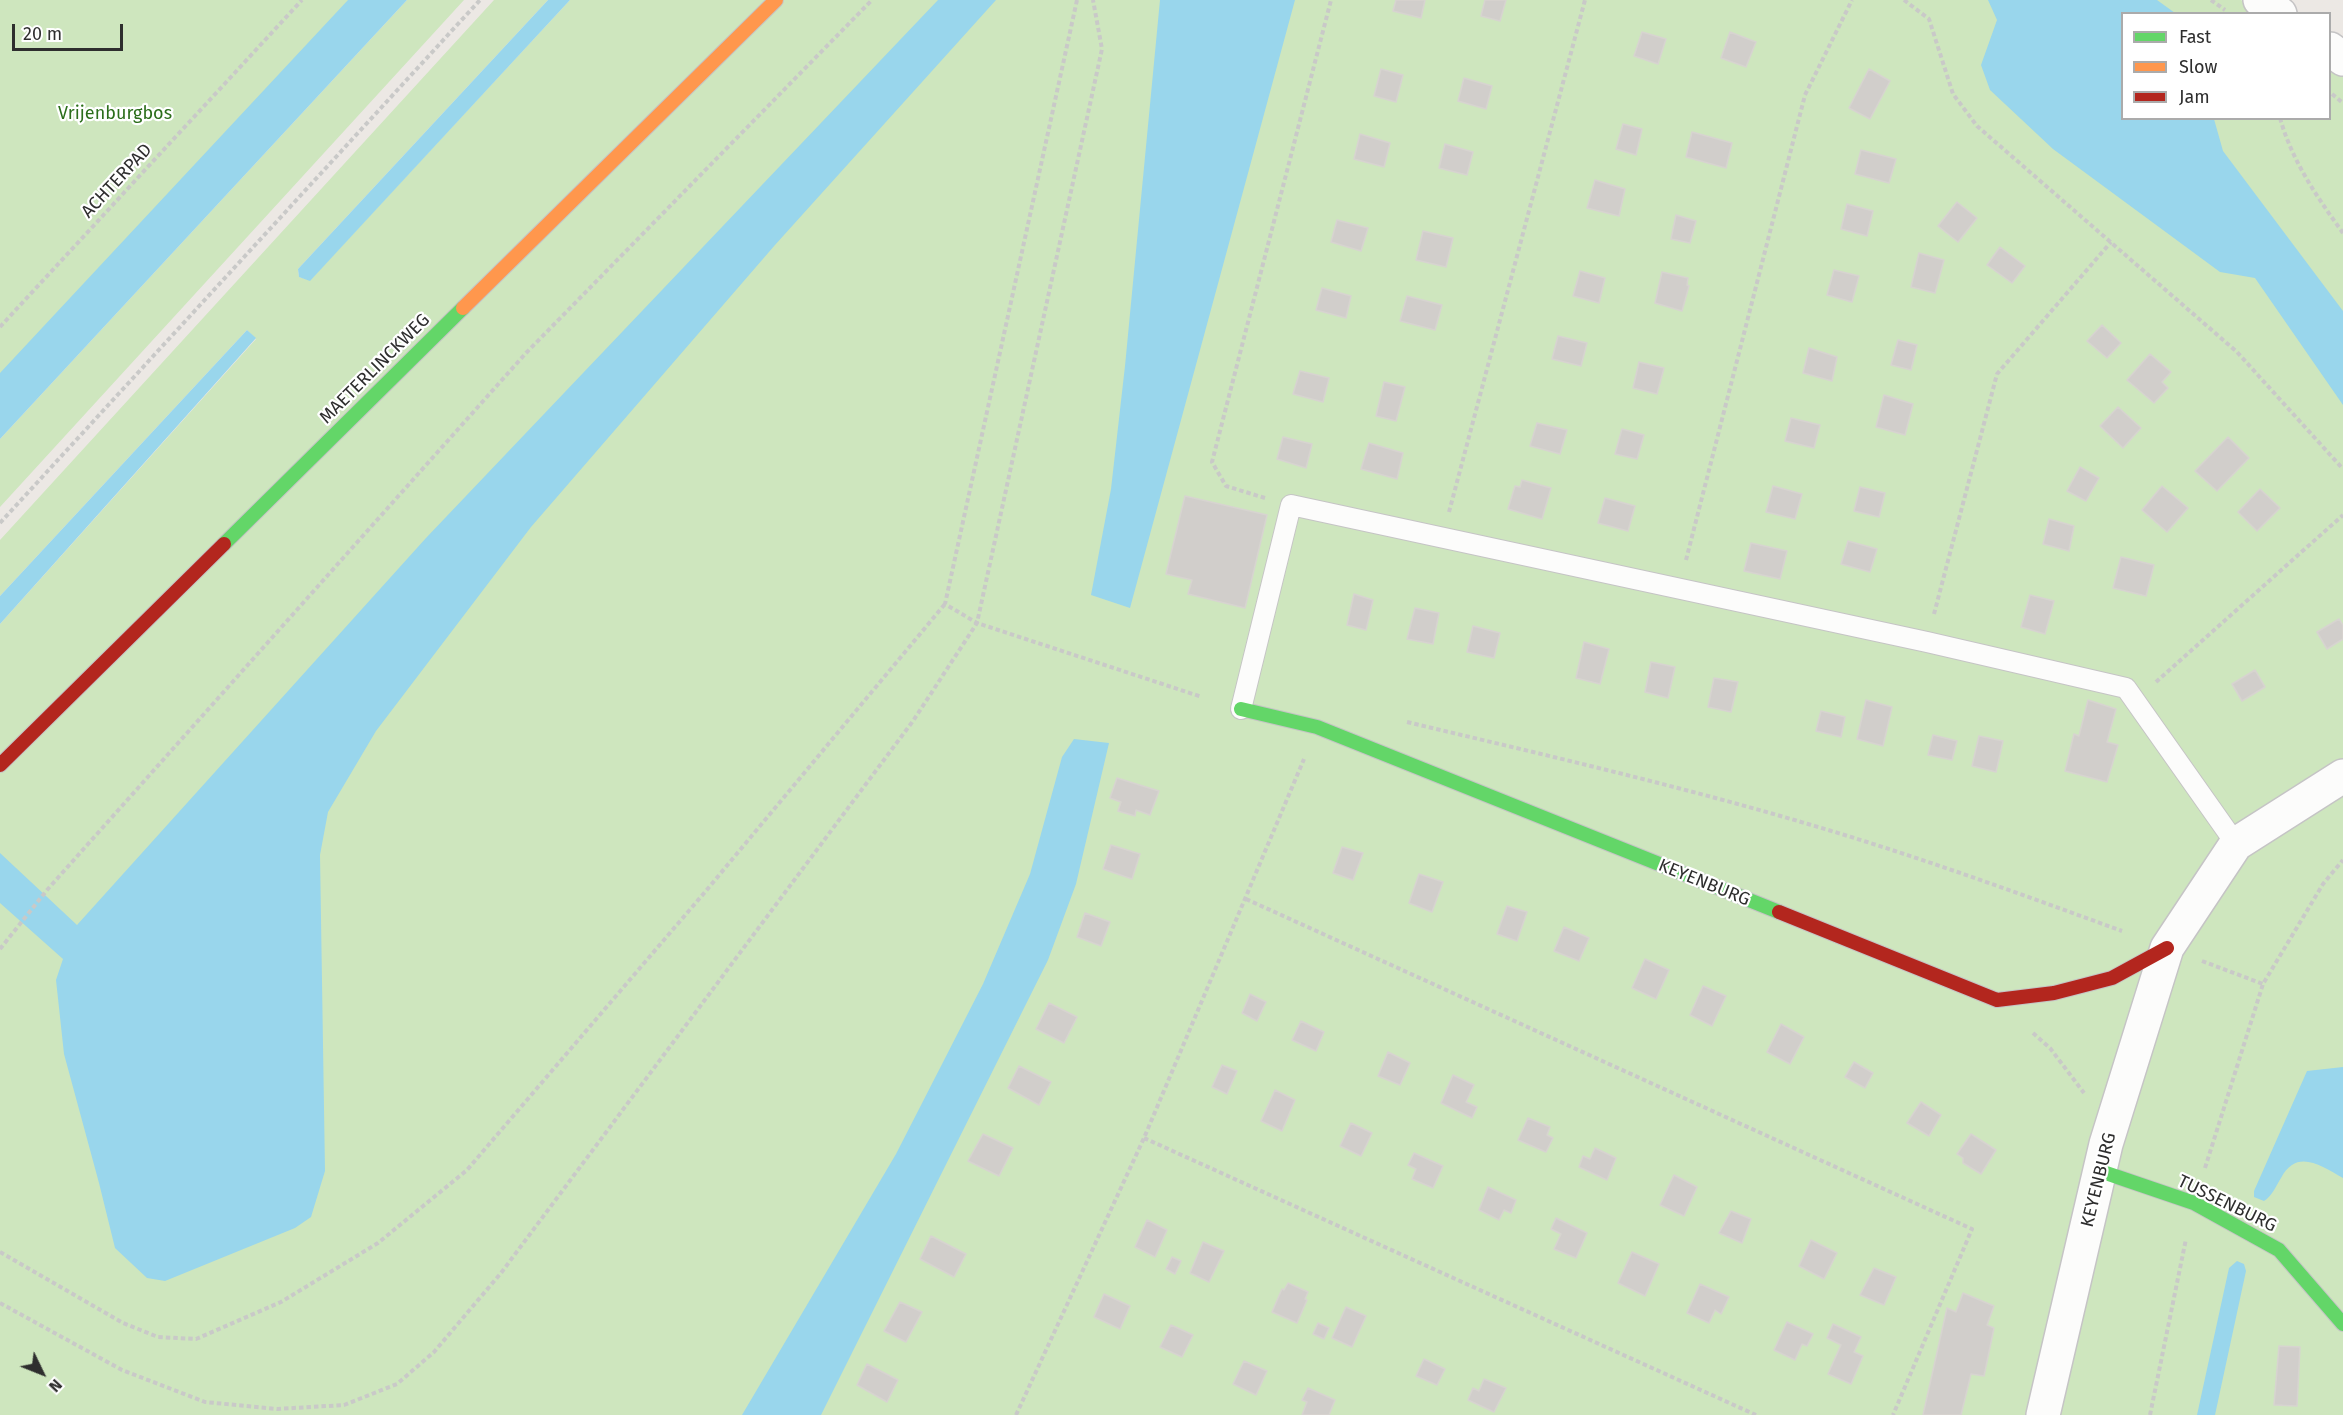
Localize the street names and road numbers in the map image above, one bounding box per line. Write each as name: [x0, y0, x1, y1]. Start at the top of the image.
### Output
street label: ACHTERPAD: [77, 139, 157, 223]
street label: MAETERLINCKWEG: [316, 310, 434, 428]
street label: KEYENBURG: [1655, 855, 1753, 911]
street label: KEYENBURG: [2077, 1130, 2121, 1230]
street label: TUSSENBURG: [2174, 1171, 2280, 1237]

